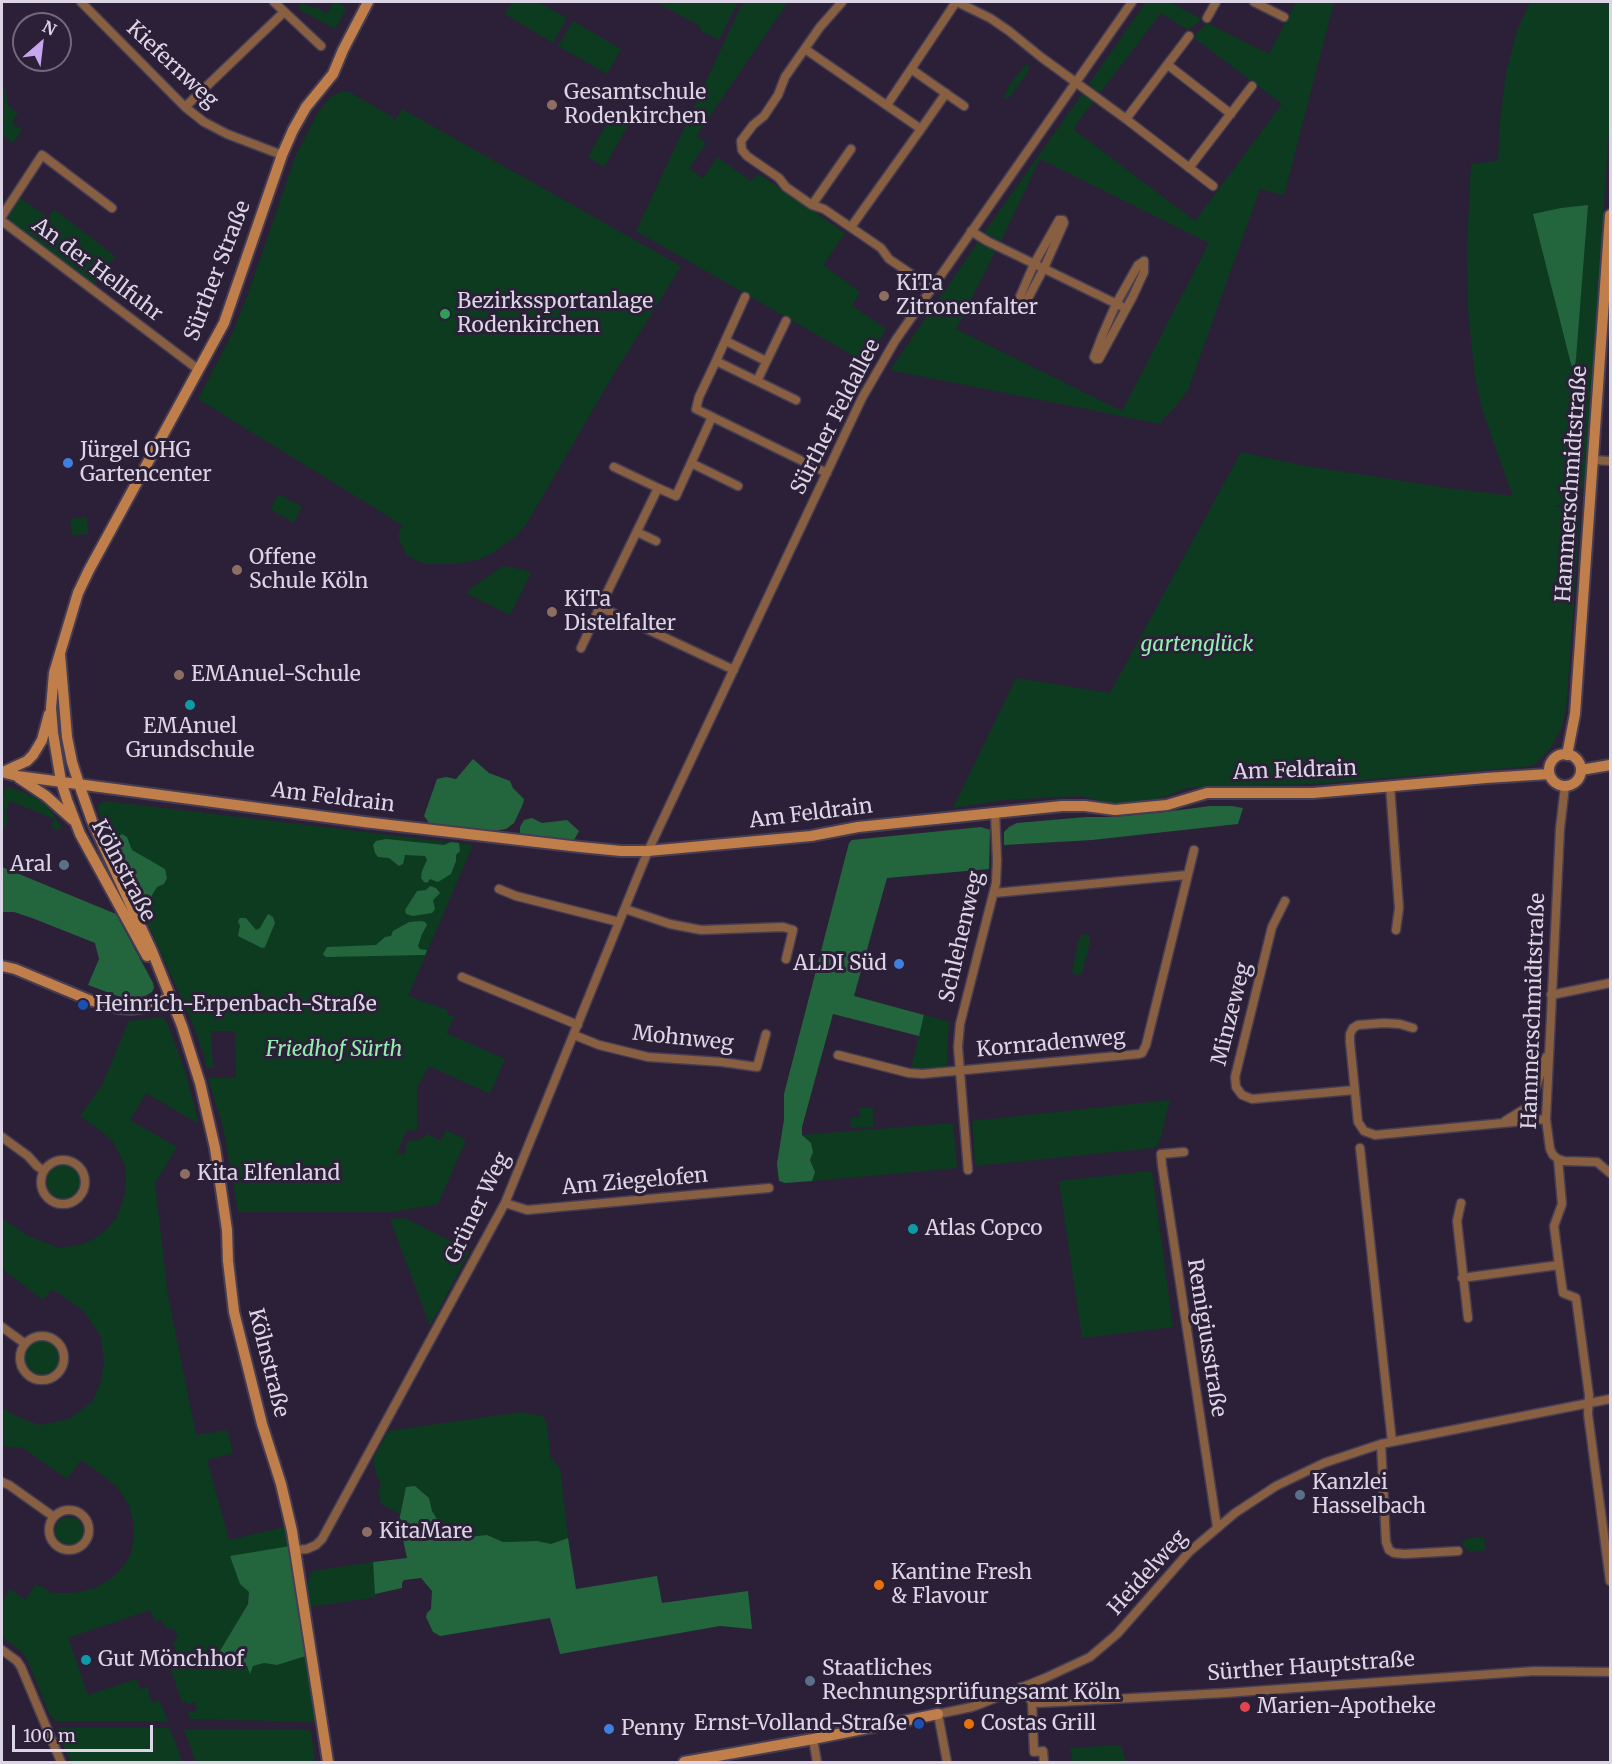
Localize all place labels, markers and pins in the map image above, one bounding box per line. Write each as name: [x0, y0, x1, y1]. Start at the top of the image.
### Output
place label: Gesamtschule Rodenkirchen: [564, 80, 707, 130]
marker: Gesamtschule Rodenkirchen: [545, 98, 559, 112]
place label: KiTa Zitronenfalter: [896, 271, 1038, 321]
place label: Bezirkssportanlage Rodenkirchen: [457, 289, 653, 339]
marker: KiTa Zitronenfalter: [877, 289, 891, 303]
marker: Bezirkssportanlage Rodenkirchen: [438, 307, 452, 321]
place label: Jürgel OHG Gartencenter: [80, 438, 212, 488]
marker: Jürgel OHG Gartencenter: [61, 456, 75, 470]
place label: Offene Schule Köln: [249, 545, 368, 595]
marker: Offene Schule Köln: [230, 563, 244, 577]
place label: KiTa Distelfalter: [564, 587, 676, 637]
marker: KiTa Distelfalter: [545, 605, 559, 619]
place label: EMAnuel-Schule: [191, 662, 361, 688]
marker: EMAnuel-Schule: [172, 668, 186, 682]
marker: EMAnuel Grundschule: [183, 698, 197, 712]
place label: EMAnuel Grundschule: [126, 714, 254, 764]
place label: Aral: [10, 852, 52, 878]
marker: Aral: [57, 858, 71, 872]
place label: ALDI Süd: [793, 951, 887, 977]
marker: ALDI Süd: [892, 957, 906, 971]
place label: Heinrich-Erpenbach-Straße: [95, 992, 377, 1018]
marker: Heinrich-Erpenbach-Straße: [76, 998, 90, 1012]
place label: Kita Elfenland: [197, 1161, 340, 1187]
marker: Kita Elfenland: [178, 1167, 192, 1181]
place label: Atlas Copco: [925, 1216, 1043, 1242]
marker: Atlas Copco: [906, 1222, 920, 1236]
place label: Kanzlei Hasselbach: [1312, 1470, 1426, 1520]
marker: Kanzlei Hasselbach: [1293, 1488, 1307, 1502]
place label: KitaMare: [379, 1519, 472, 1545]
marker: KitaMare: [360, 1525, 374, 1539]
place label: Kantine Fresh & Flavour: [891, 1560, 1032, 1610]
marker: Kantine Fresh & Flavour: [872, 1578, 886, 1592]
place label: Gut Mönchhof: [98, 1647, 244, 1673]
marker: Gut Mönchhof: [79, 1653, 93, 1667]
place label: Staatliches Rechnungsprüfungsamt Köln: [822, 1656, 1121, 1706]
marker: Staatliches Rechnungsprüfungsamt Köln: [803, 1674, 817, 1688]
place label: Marien-Apotheke: [1257, 1694, 1436, 1720]
marker: Marien-Apotheke: [1238, 1700, 1252, 1714]
place label: Ernst-Volland-Straße: [694, 1711, 907, 1737]
place label: Costas Grill: [981, 1711, 1096, 1737]
place label: Penny: [621, 1716, 685, 1742]
marker: Ernst-Volland-Straße: [912, 1717, 926, 1731]
marker: Costas Grill: [962, 1717, 976, 1731]
marker: Penny: [602, 1722, 616, 1736]

